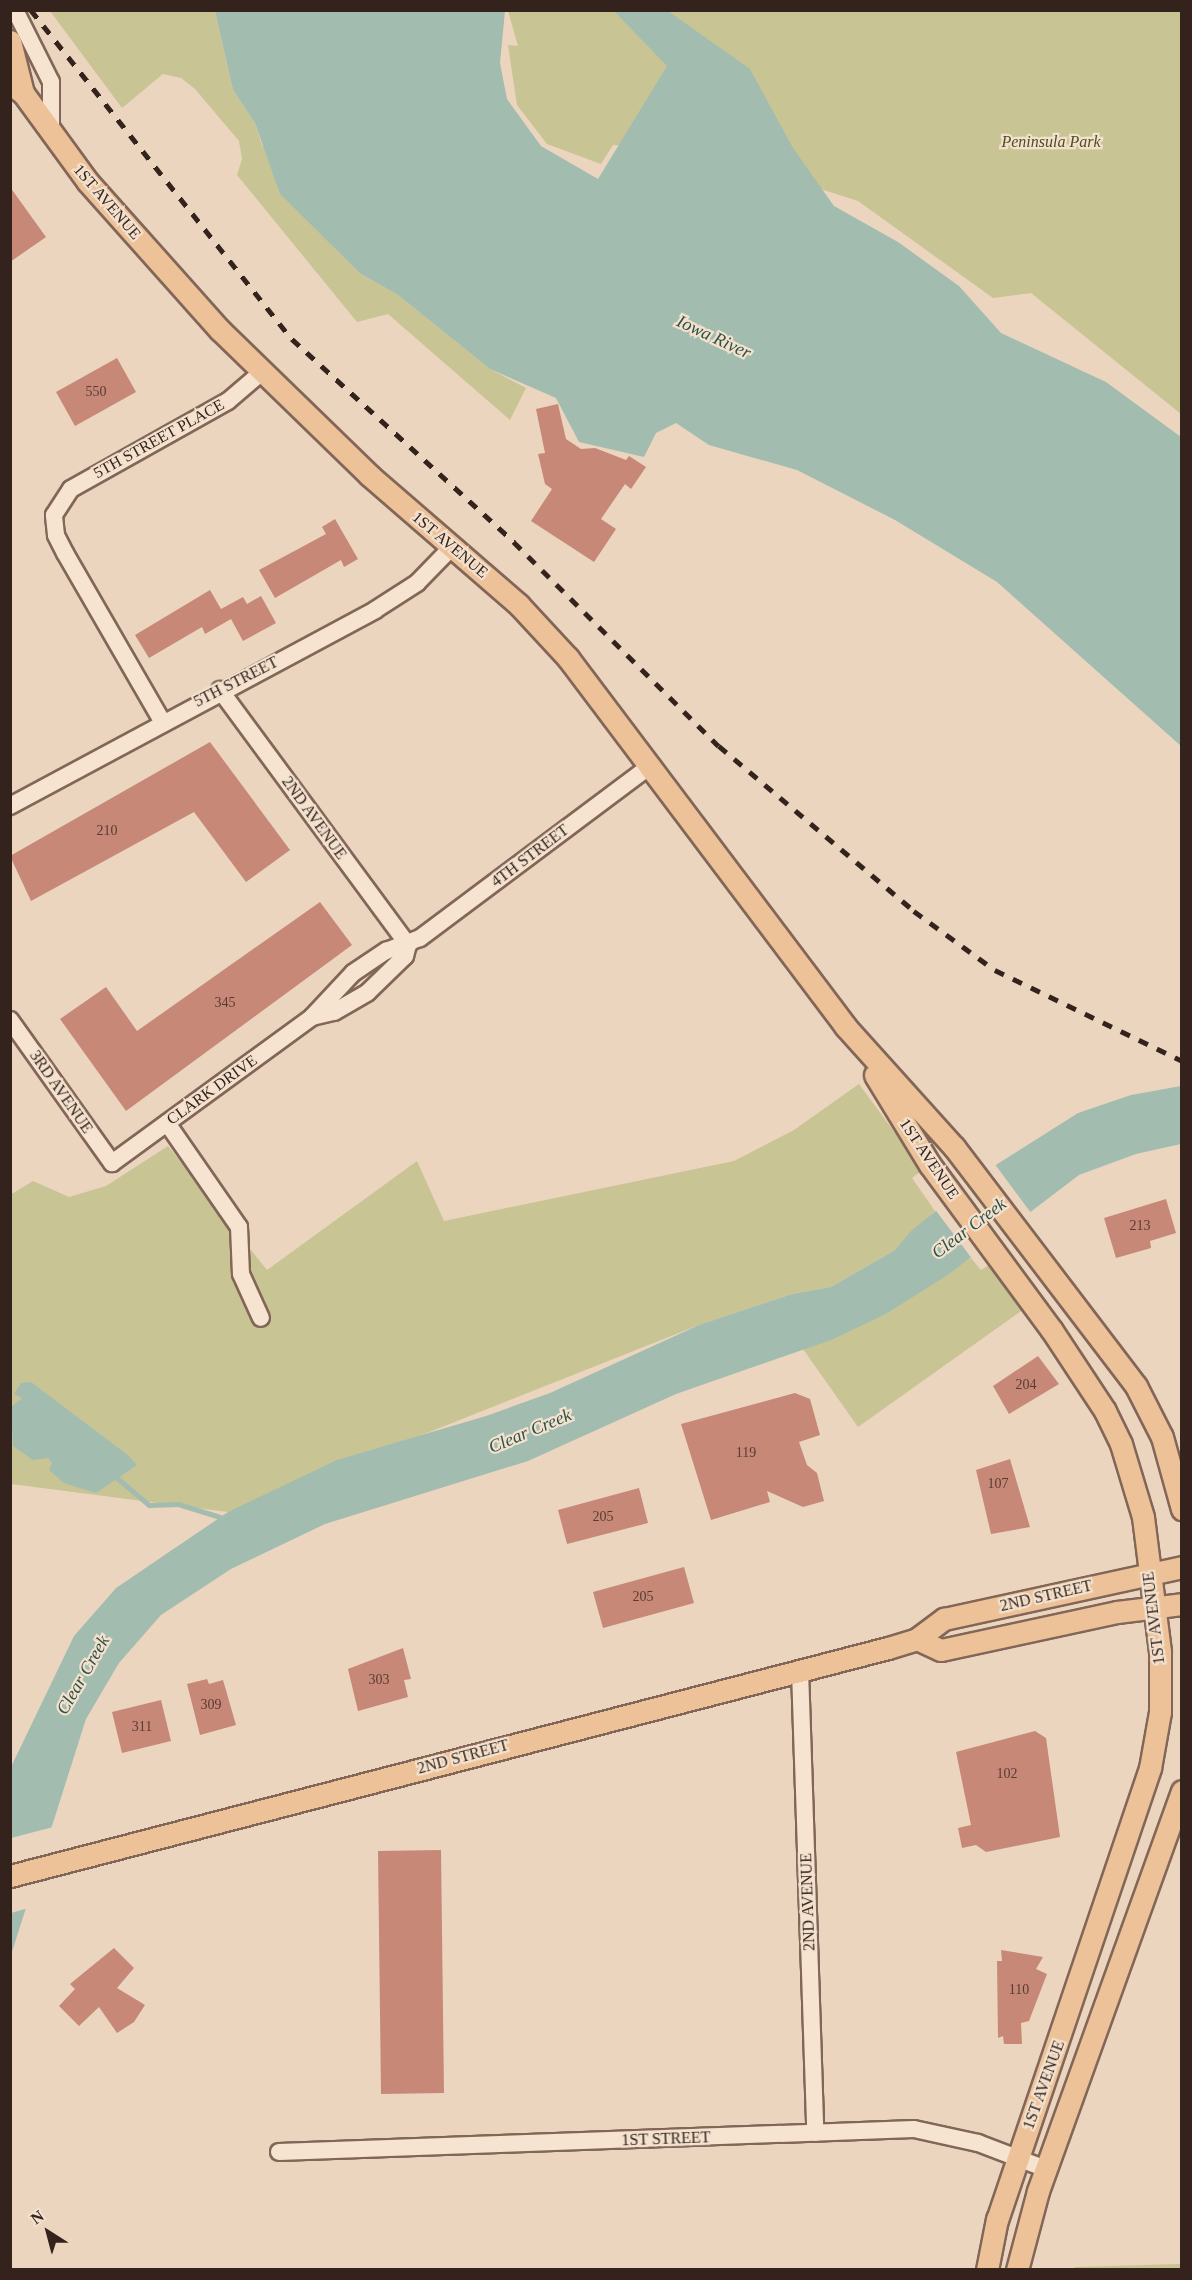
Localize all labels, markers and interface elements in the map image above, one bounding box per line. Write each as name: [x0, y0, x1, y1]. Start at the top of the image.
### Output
park label: Peninsula Park: [1001, 132, 1101, 152]
street label: 1ST AVENUE: [69, 160, 145, 244]
water label: Iowa River: [673, 310, 755, 364]
house number: 550: [86, 384, 106, 400]
street label: 5TH STREET PLACE: [90, 395, 228, 483]
street label: 1ST AVENUE: [408, 507, 492, 583]
street label: 5TH STREET: [191, 653, 281, 711]
street label: 2ND AVENUE: [277, 772, 351, 864]
street label: 4TH STREET: [487, 821, 573, 891]
house number: 210: [96, 823, 118, 839]
house number: 345: [214, 995, 236, 1011]
street label: 3RD AVENUE: [25, 1046, 97, 1138]
street label: CLARK DRIVE: [163, 1051, 261, 1129]
street label: 1ST AVENUE: [895, 1115, 963, 1203]
water label: Clear Creek: [927, 1193, 1011, 1263]
house number: 213: [1130, 1218, 1150, 1234]
house number: 204: [1016, 1377, 1036, 1393]
water label: Clear Creek: [485, 1404, 575, 1458]
house number: 119: [736, 1445, 756, 1461]
house number: 107: [988, 1476, 1008, 1492]
house number: 205: [592, 1509, 614, 1525]
street label: 1ST AVENUE: [1139, 1570, 1169, 1666]
street label: 2ND STREET: [998, 1576, 1094, 1616]
house number: 205: [632, 1589, 654, 1605]
water label: Clear Creek: [52, 1632, 114, 1718]
house number: 303: [368, 1672, 389, 1688]
house number: 309: [200, 1697, 222, 1713]
house number: 311: [132, 1719, 152, 1735]
street label: 2ND STREET: [415, 1736, 511, 1778]
house number: 102: [996, 1766, 1018, 1782]
street label: 2ND AVENUE: [797, 1852, 819, 1952]
house number: 110: [1009, 1982, 1029, 1998]
street label: 1ST AVENUE: [1019, 2037, 1069, 2133]
street label: 1ST STREET: [621, 2128, 711, 2150]
north arrow: [18, 2202, 78, 2262]
text: N: [27, 2207, 47, 2227]

